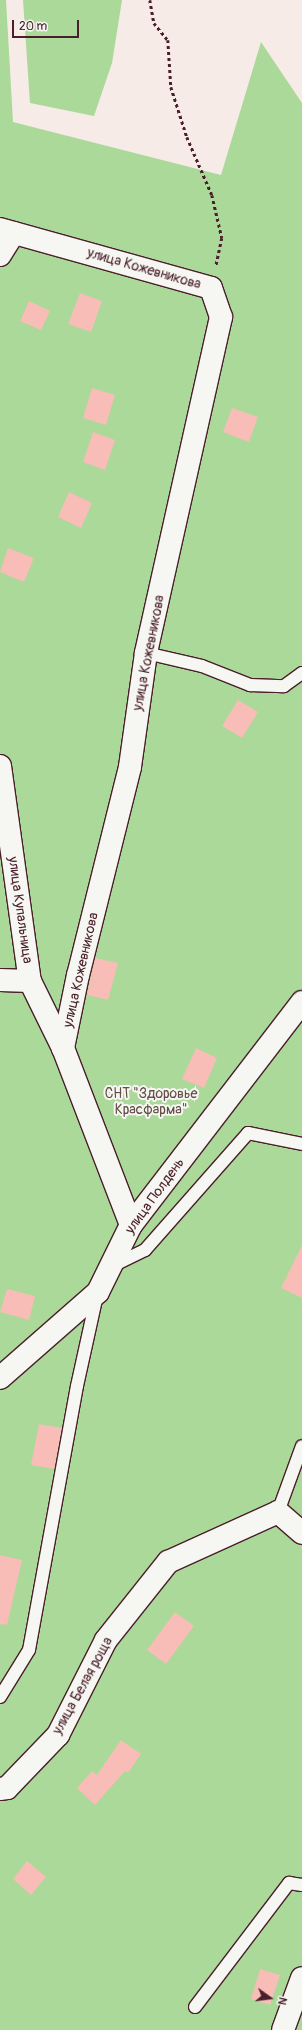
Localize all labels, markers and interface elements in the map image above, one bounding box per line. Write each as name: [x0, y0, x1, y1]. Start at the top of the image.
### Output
scale bar: [14, 12, 81, 38]
text: 20 m: [19, 19, 47, 34]
street label: улица Кожевникова: [85, 245, 203, 293]
street label: улица Кожевникова: [130, 594, 168, 712]
street label: улица Купальница: [4, 855, 36, 965]
street label: улица Кожевникова: [60, 911, 102, 1029]
park label: СНТ "Здоровье Красфарма": [105, 1086, 197, 1118]
street label: улица Полдень: [122, 1155, 188, 1237]
street label: улица Белая роща: [49, 1634, 117, 1738]
north arrow: [250, 1978, 290, 2018]
text: N: [275, 1996, 289, 2006]

